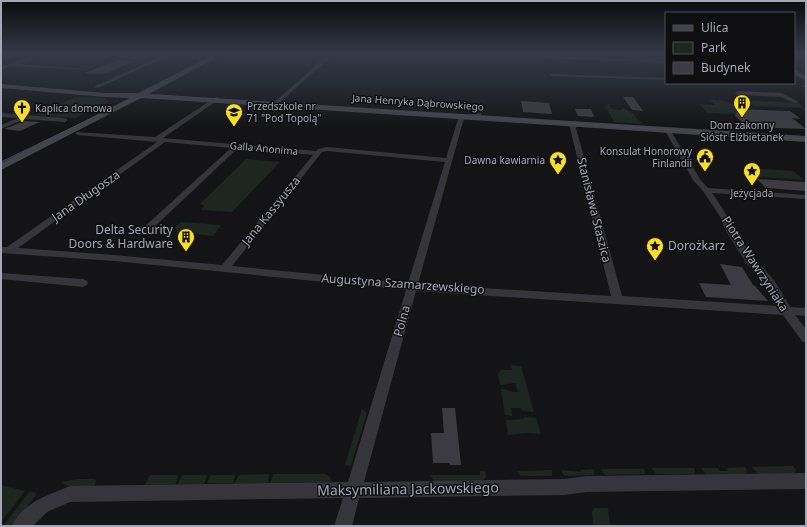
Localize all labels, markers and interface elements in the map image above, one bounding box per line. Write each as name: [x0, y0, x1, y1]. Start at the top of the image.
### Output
legend: [665, 12, 795, 84]
text: Ulica: [701, 19, 728, 36]
text: Park: [701, 39, 727, 56]
text: Budynek: [701, 59, 751, 76]
street label: Jana Henryka Dąbrowskiego: [351, 90, 484, 114]
building icon: Dom zakonny Sióstr Elżbietanek: [732, 93, 752, 118]
church icon: Kaplica domowa: [12, 98, 32, 123]
place label: Przedszkole nr 71 "Pod Topolą": [247, 99, 321, 125]
place label: Kaplica domowa: [35, 101, 112, 115]
school or university icon: Przedszkole nr 71 "Pod Topolą": [224, 102, 244, 127]
place label: Dom zakonny Sióstr Elżbietanek: [701, 118, 784, 144]
street label: Galla Anonima: [229, 138, 299, 158]
place label: Konsulat Honorowy Finlandii: [600, 144, 693, 170]
public building icon: Konsulat Honorowy Finlandii: [695, 147, 715, 172]
place icon: Dawna kawiarnia: [548, 150, 568, 175]
place label: Dawna kawiarnia: [464, 153, 545, 167]
street label: Stanisława Staszica: [573, 156, 616, 264]
place icon: Jeżycjada: [742, 161, 762, 186]
street label: Jana Długosza: [48, 166, 123, 226]
street label: Jana Kassyusza: [237, 172, 304, 250]
place label: Jeżycjada: [730, 186, 773, 200]
street label: Piotra Wawrzyniaka: [718, 213, 793, 315]
place label: Delta Security Doors & Hardware: [69, 221, 174, 252]
building icon: Delta Security Doors & Hardware: [176, 227, 196, 252]
place icon: Dorożkarz: [645, 236, 665, 261]
place label: Dorożkarz: [668, 237, 726, 254]
street label: Augustyna Szamarzewskiego: [321, 269, 485, 298]
street label: Polna: [389, 303, 414, 338]
street label: Maksymiliana Jackowskiego: [317, 477, 499, 500]

